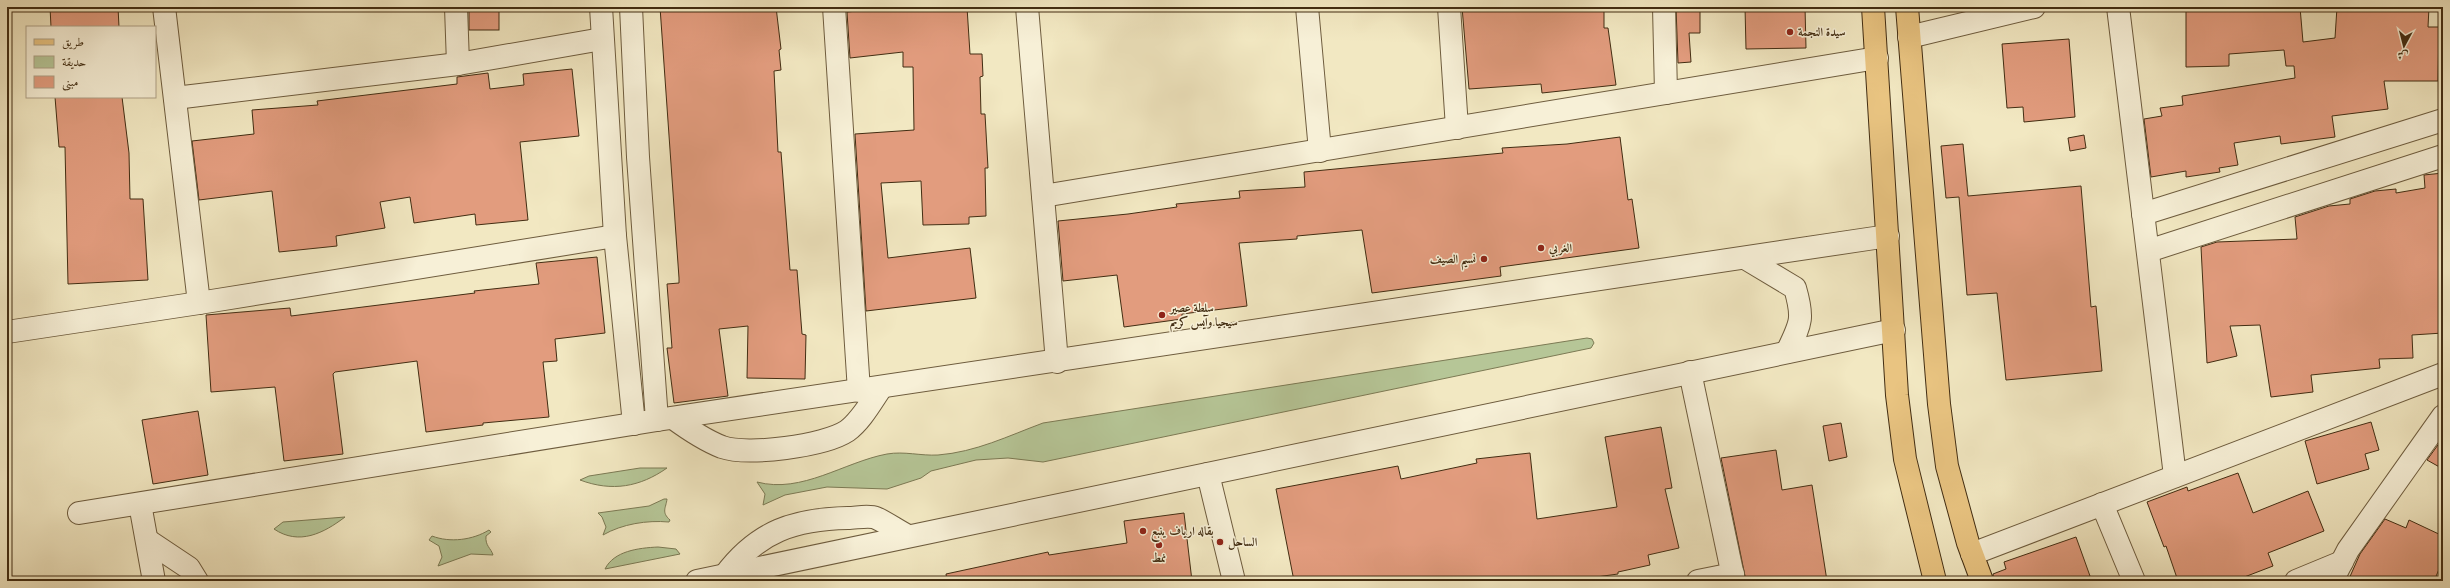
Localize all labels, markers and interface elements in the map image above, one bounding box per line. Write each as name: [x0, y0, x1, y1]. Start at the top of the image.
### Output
place label: سيدة النجمة: [1798, 25, 1846, 40]
legend: [26, 26, 156, 98]
north arrow: [2384, 26, 2424, 66]
marker: سيدة النجمة: [1785, 27, 1795, 37]
text: طريق: [62, 35, 84, 50]
text: ش: [2397, 47, 2409, 63]
text: حديقة: [62, 55, 86, 70]
text: مبنى: [62, 75, 78, 91]
place label: الغربي: [1548, 241, 1572, 258]
marker: الغربي: [1536, 243, 1546, 253]
place label: نسيم الصيف: [1430, 252, 1476, 271]
marker: نسيم الصيف: [1479, 254, 1489, 264]
place label: سلطة عصير سيجيا وآيس كريم: [1168, 301, 1238, 333]
marker: سلطة عصير سيجيا وآيس كريم: [1157, 310, 1167, 320]
place label: بقاله ارياف ينبع: [1151, 524, 1214, 543]
marker: بقاله ارياف ينبع: [1138, 526, 1148, 536]
place label: الساحل: [1228, 535, 1258, 550]
marker: الساحل: [1215, 537, 1225, 547]
marker: نمط: [1154, 540, 1164, 550]
place label: نمط: [1152, 551, 1166, 566]

